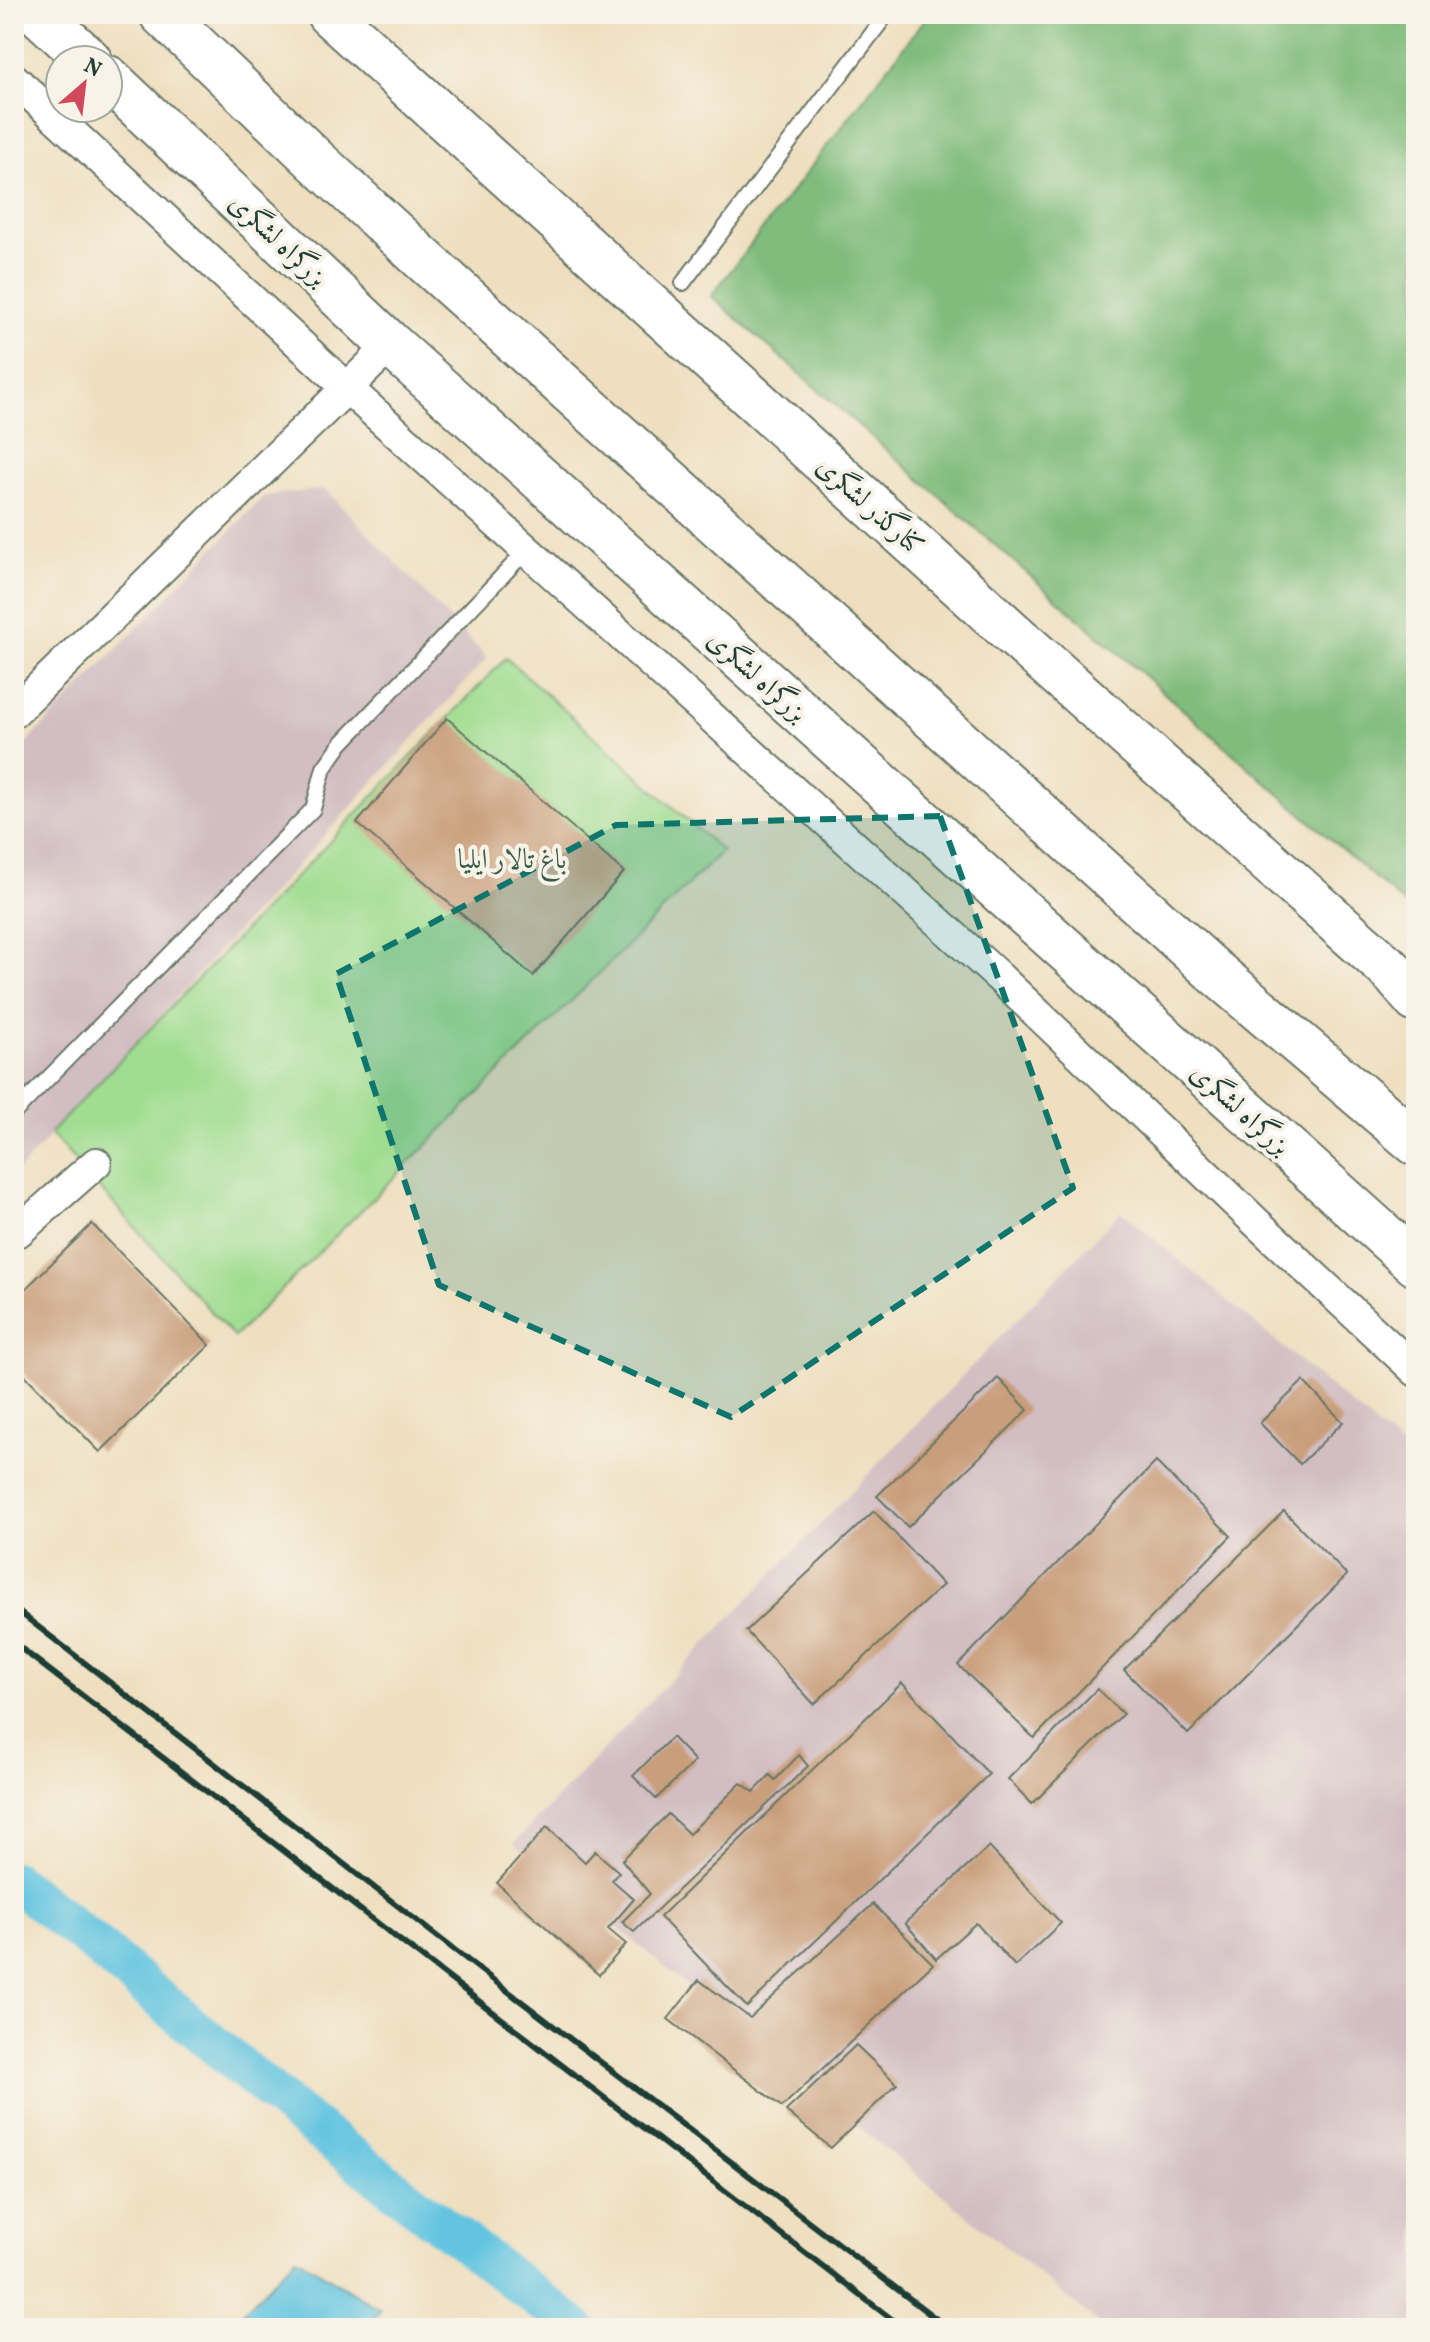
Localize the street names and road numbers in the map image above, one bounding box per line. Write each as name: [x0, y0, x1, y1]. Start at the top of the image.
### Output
street label: بزرگراه لشگری: [219, 184, 336, 297]
street label: کنارگذر لشگری: [807, 446, 933, 566]
street label: بزرگراه لشگری: [698, 621, 816, 732]
street label: بزرگراه لشگری: [1181, 1054, 1299, 1165]

